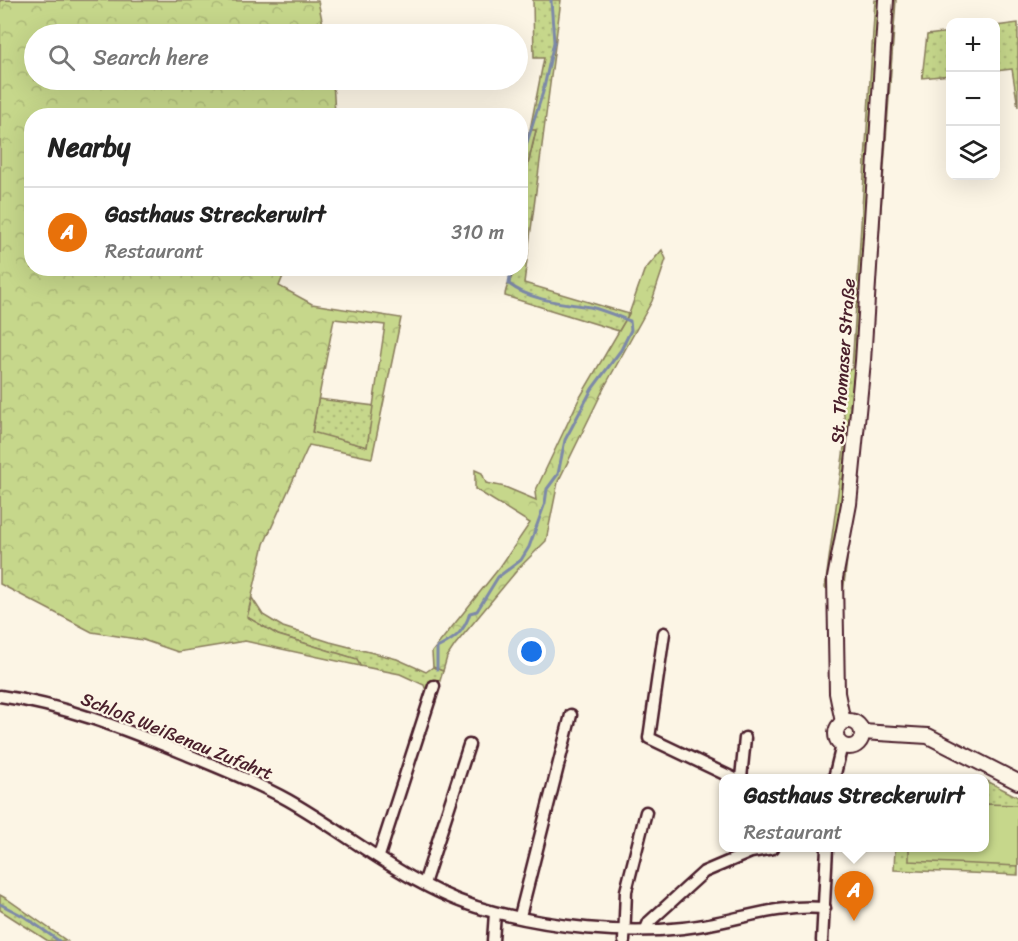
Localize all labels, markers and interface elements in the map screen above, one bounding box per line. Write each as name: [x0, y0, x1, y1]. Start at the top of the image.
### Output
map controls: [946, 18, 1000, 180]
button: +: [946, 18, 1000, 72]
search box: [24, 24, 528, 90]
text: Search here: [93, 38, 209, 77]
icon: search: [45, 41, 78, 74]
button: −: [946, 72, 1000, 126]
text: Nearby: [48, 124, 130, 170]
button: layers: [946, 126, 1000, 180]
text: Gasthaus Streckerwirt: [105, 195, 326, 234]
text: A: [61, 215, 74, 250]
text: 310 m: [451, 215, 504, 250]
text: Restaurant: [105, 234, 204, 269]
street label: St. Thomaser Straße: [821, 277, 865, 445]
your location: [517, 637, 546, 666]
street label: Schloß Weißenau Zufahrt: [76, 683, 278, 789]
popup: [719, 774, 989, 852]
text: Gasthaus Streckerwirt: [744, 776, 964, 815]
text: Restaurant: [744, 815, 843, 850]
pin: A: [834, 872, 874, 921]

